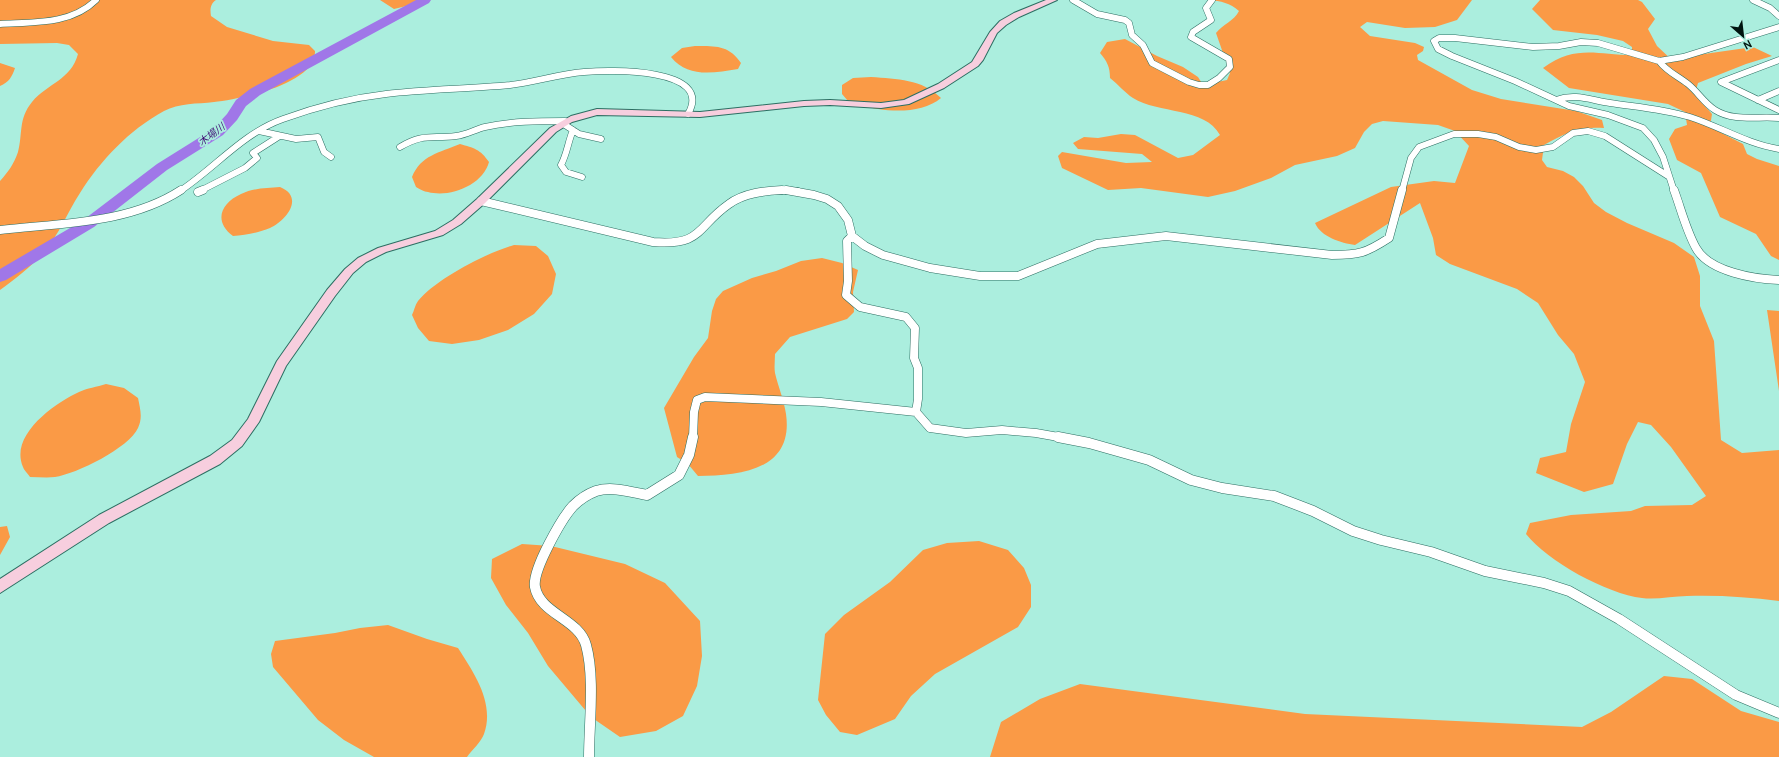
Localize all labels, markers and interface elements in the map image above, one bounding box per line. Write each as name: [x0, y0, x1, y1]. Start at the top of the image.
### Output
north arrow: [1723, 16, 1763, 56]
text: N: [1740, 36, 1754, 52]
water label: 木場川: [196, 120, 229, 149]

